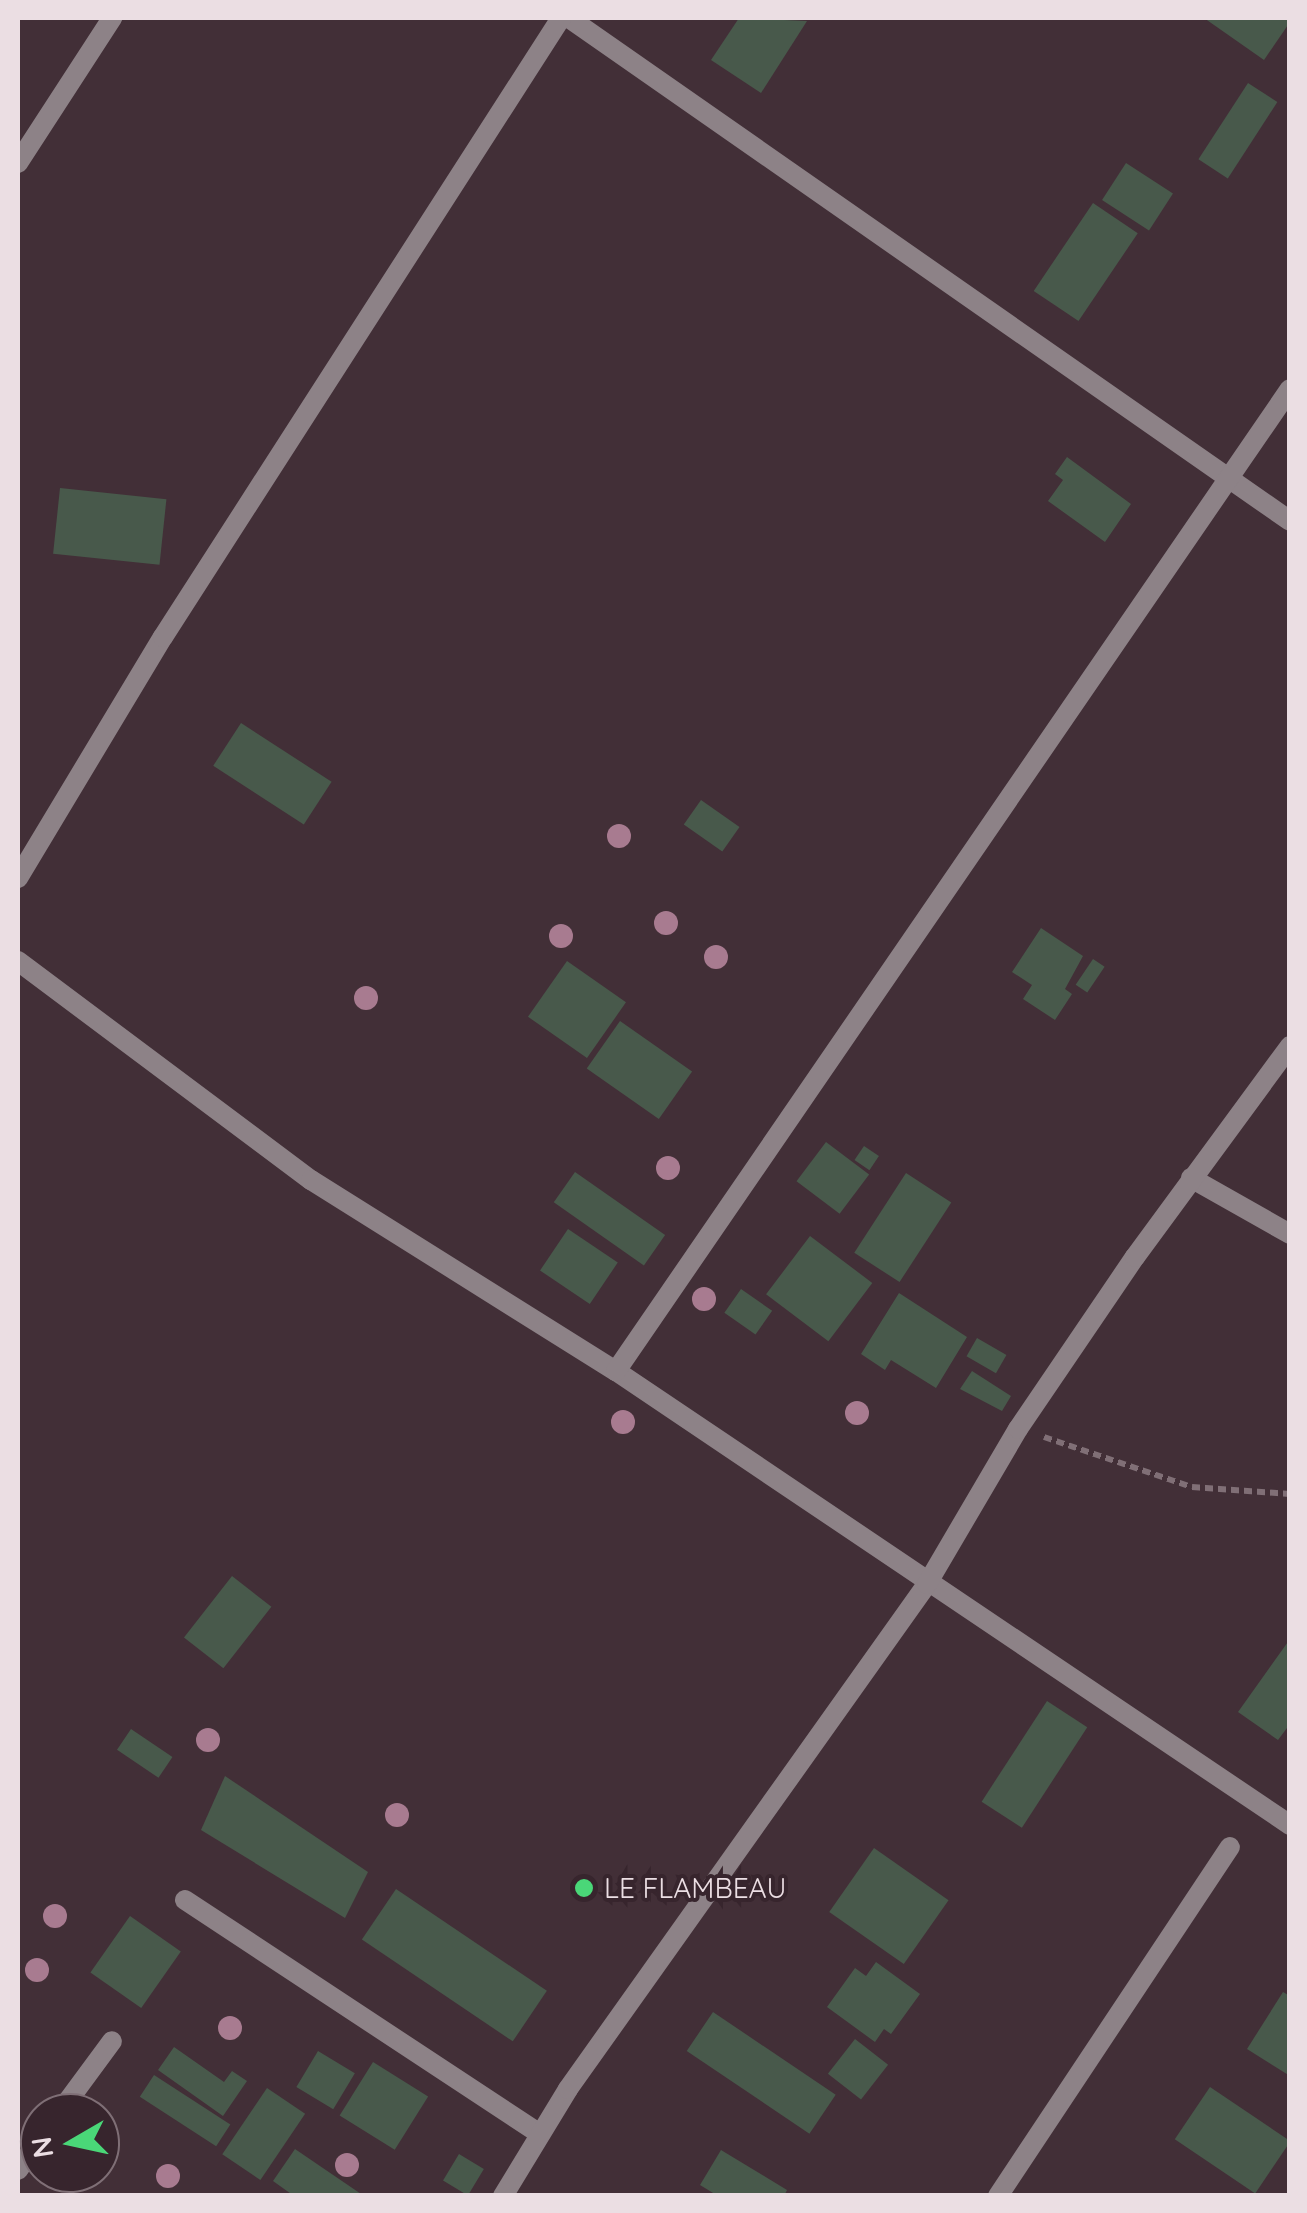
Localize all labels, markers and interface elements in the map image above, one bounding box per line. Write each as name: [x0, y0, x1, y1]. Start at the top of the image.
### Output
place label: LE FLAMBEAU: [604, 1871, 786, 1905]
marker: LE FLAMBEAU: [573, 1877, 595, 1899]
north arrow: [20, 2093, 120, 2193]
text: N: [23, 2135, 61, 2160]

